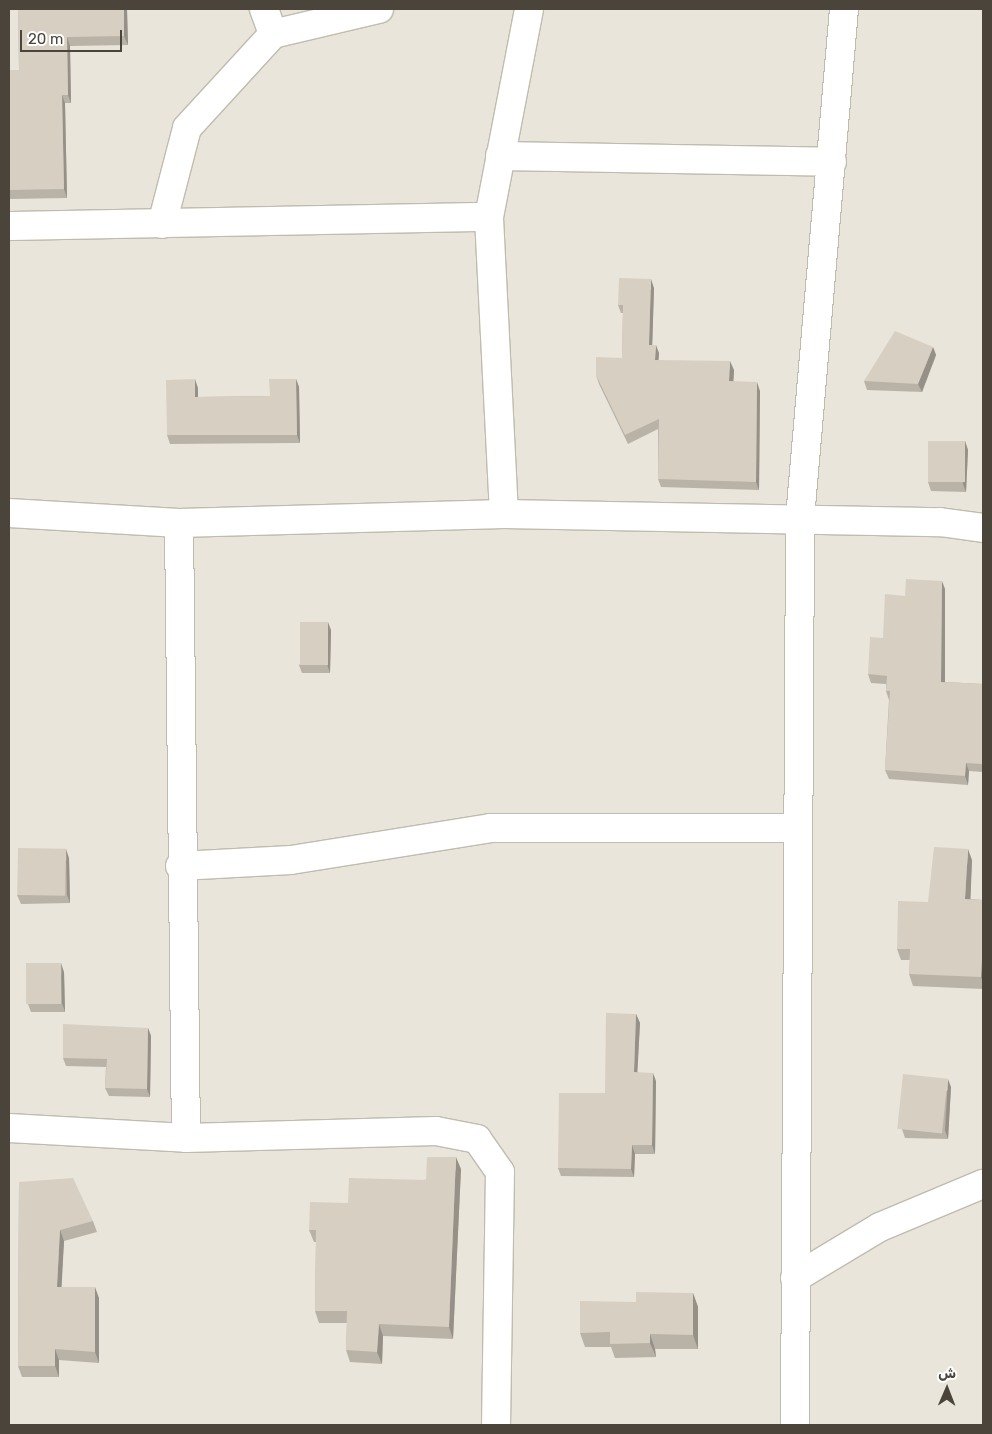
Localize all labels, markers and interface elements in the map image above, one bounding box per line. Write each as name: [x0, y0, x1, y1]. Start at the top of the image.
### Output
scale bar: [22, 20, 125, 52]
text: 20 m: [28, 30, 63, 48]
north arrow: [922, 1364, 972, 1414]
text: ش: [938, 1365, 956, 1382]

